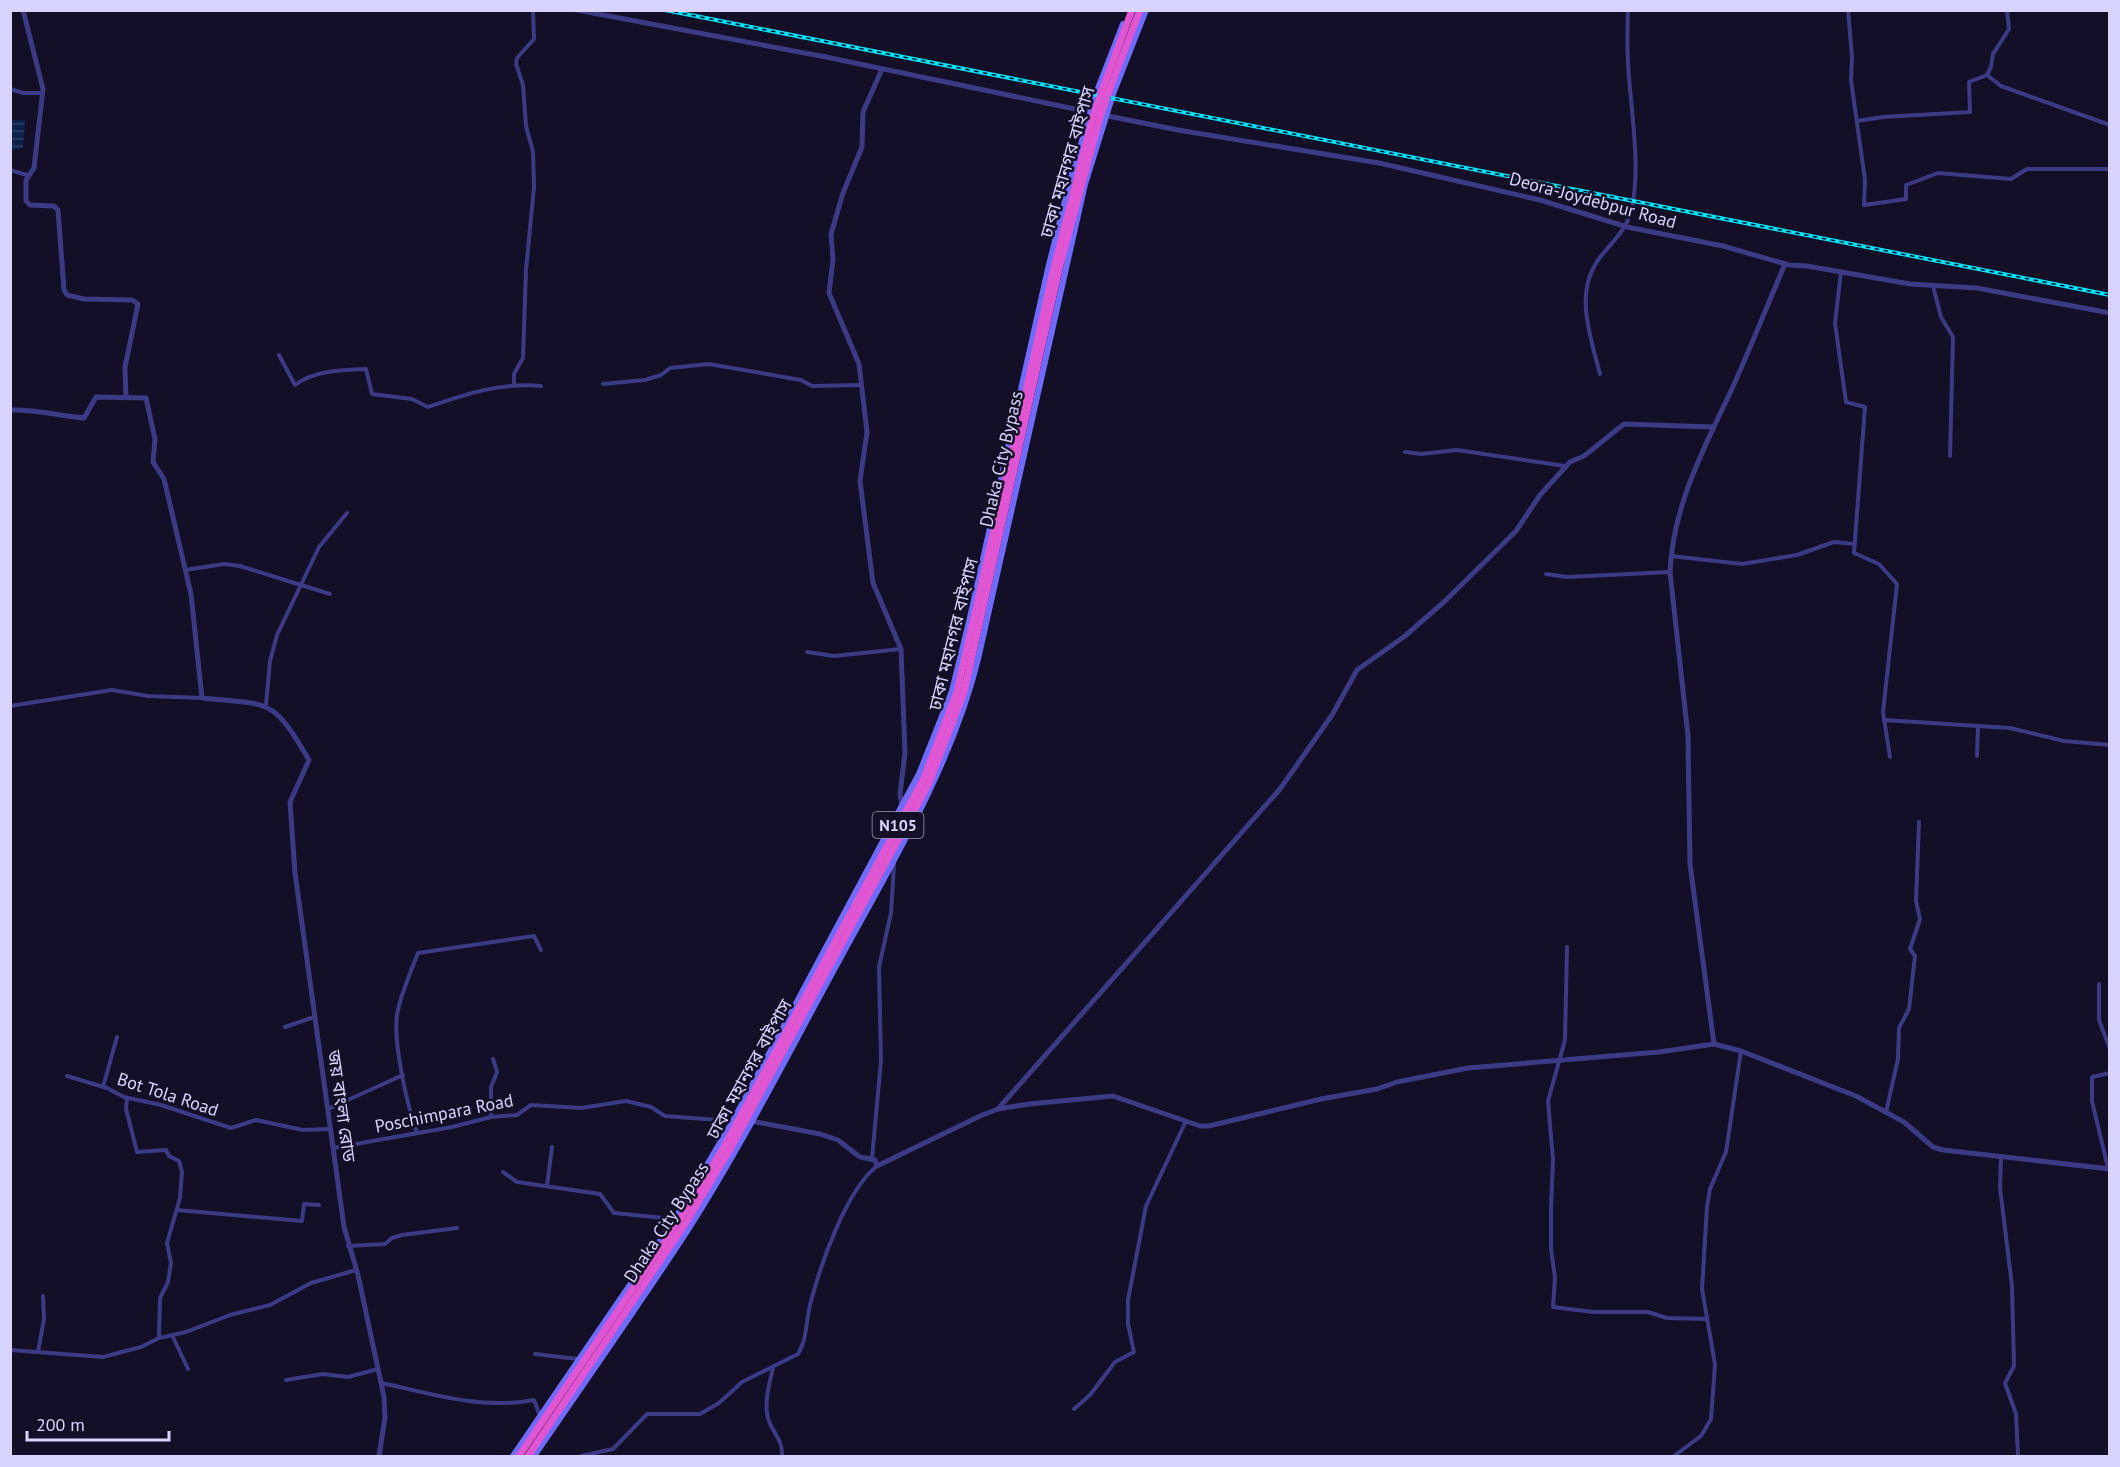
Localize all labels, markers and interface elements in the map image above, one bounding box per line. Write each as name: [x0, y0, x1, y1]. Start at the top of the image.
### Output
street label: ঢাকা মহানগর বাইপাস: [1034, 83, 1100, 241]
street label: Deora-Joydebpur Road: [1507, 167, 1679, 233]
street label: Dhaka City Bypass: [974, 389, 1028, 529]
street label: ঢাকা মহানগর বাইপাস: [923, 555, 983, 714]
road number: N105: [872, 812, 924, 838]
street label: ঢাকা মহানগর বাইপাস: [701, 994, 797, 1144]
street label: জয় বাংলা রোড: [323, 1048, 361, 1164]
street label: Bot Tola Road: [115, 1067, 221, 1121]
street label: Poschimpara Road: [373, 1088, 515, 1138]
street label: Dhaka City Bypass: [618, 1157, 714, 1287]
scale bar: [27, 1404, 170, 1442]
text: 200 m: [36, 1413, 85, 1436]

